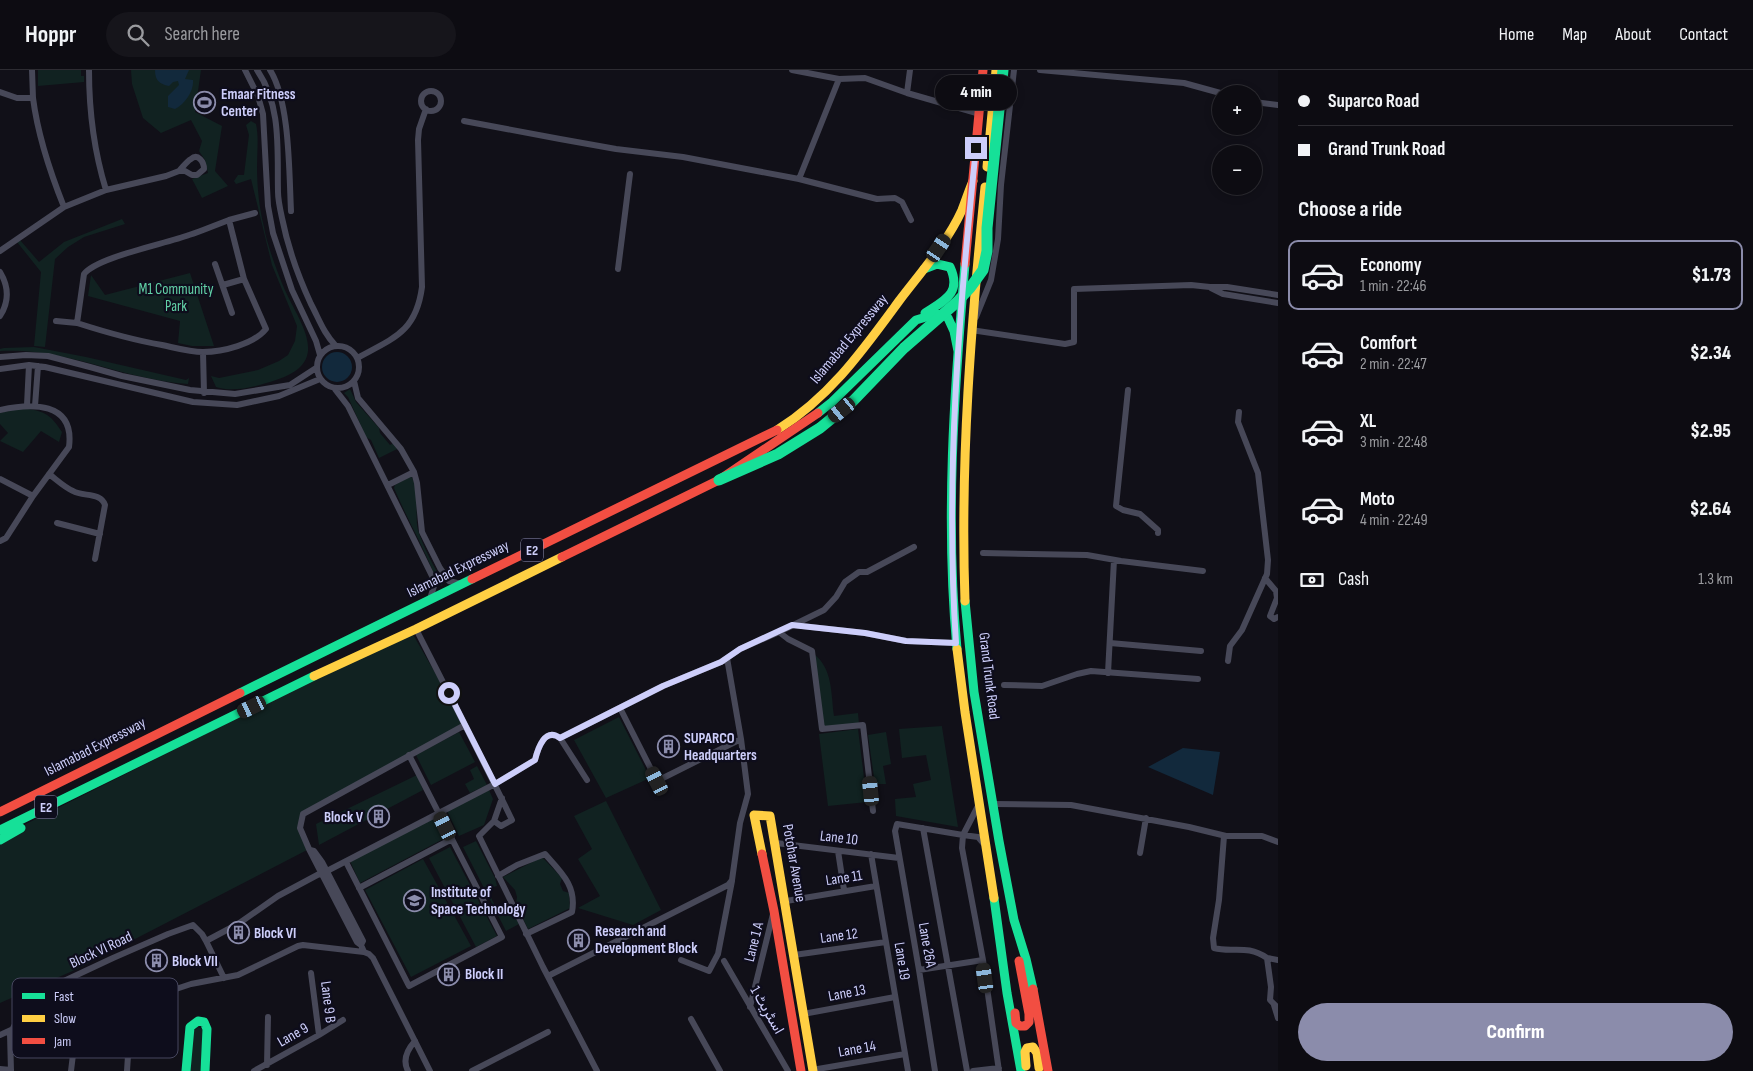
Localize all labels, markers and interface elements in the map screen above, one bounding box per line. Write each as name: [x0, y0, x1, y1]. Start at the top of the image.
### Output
search box: [106, 12, 456, 57]
text: Hoppr: [25, 20, 76, 49]
icon: search: [124, 21, 152, 49]
text: Search here: [164, 23, 240, 46]
text: Home: [1499, 24, 1534, 45]
text: Map: [1562, 24, 1587, 45]
text: About: [1615, 24, 1651, 45]
text: Contact: [1679, 24, 1728, 45]
callout: 4 min: [935, 75, 1017, 110]
text: 4 min: [960, 83, 992, 102]
place label: Emaar Fitness Center: [221, 85, 296, 121]
map controls: [1212, 85, 1262, 195]
button: +: [1212, 85, 1262, 135]
text: Suparco Road: [1328, 90, 1419, 113]
sports icon: Emaar Fitness Center: [193, 91, 217, 115]
route end: [965, 137, 987, 159]
text: Grand Trunk Road: [1328, 138, 1445, 161]
button: −: [1212, 145, 1262, 195]
text: Choose a ride: [1298, 196, 1402, 223]
car: [924, 231, 953, 265]
icon: car: [1300, 253, 1345, 298]
text: Economy: [1360, 254, 1422, 277]
text: $1.73: [1692, 264, 1731, 287]
text: 1 min · 22:46: [1360, 277, 1426, 296]
park label: M1 Community Park: [138, 280, 214, 316]
street label: Islamabad Expressway: [806, 290, 892, 388]
icon: car: [1300, 331, 1345, 376]
text: Comfort: [1360, 332, 1417, 355]
text: $2.34: [1690, 342, 1731, 365]
text: 2 min · 22:47: [1360, 355, 1427, 374]
car: [825, 395, 858, 425]
icon: car: [1300, 409, 1345, 454]
text: XL: [1360, 410, 1376, 433]
text: $2.95: [1690, 420, 1731, 443]
text: 3 min · 22:48: [1360, 433, 1428, 452]
icon: car: [1300, 487, 1345, 532]
text: Moto: [1360, 488, 1395, 511]
text: $2.64: [1690, 498, 1731, 521]
text: 4 min · 22:49: [1360, 511, 1428, 530]
street label: Islamabad Expressway: [404, 536, 512, 602]
road number: E2: [521, 538, 543, 562]
icon: cash: [1298, 566, 1326, 594]
text: Cash: [1338, 568, 1369, 591]
text: 1.3 km: [1698, 570, 1733, 589]
street label: Grand Trunk Road: [974, 631, 1004, 721]
route start: [438, 682, 460, 704]
car: [235, 694, 268, 720]
street label: Islamabad Expressway: [41, 713, 149, 781]
place label: SUPARCO Headquarters: [684, 729, 757, 765]
building icon: SUPARCO Headquarters: [656, 735, 680, 759]
car: [643, 764, 670, 798]
car: [861, 775, 880, 807]
road number: E2: [35, 796, 57, 819]
building icon: Block V: [367, 805, 391, 829]
place label: Block V: [324, 808, 364, 827]
car: [431, 809, 458, 843]
street label: Potohar Avenue: [778, 823, 810, 903]
street label: Lane 10: [819, 826, 859, 850]
street label: Lane 11: [824, 866, 864, 890]
place label: Institute of Space Technology: [431, 883, 526, 919]
school or university icon: Institute of Space Technology: [403, 889, 427, 913]
street label: Lane 1 A: [740, 920, 768, 964]
building icon: Block VI: [226, 921, 250, 945]
street label: Lane 26A: [914, 921, 940, 970]
place label: Research and Development Block: [595, 922, 698, 958]
place label: Block VI: [254, 924, 296, 943]
street label: Lane 12: [819, 924, 859, 948]
street label: Block VI Road: [67, 927, 135, 973]
building icon: Research and Development Block: [567, 928, 591, 952]
street label: Lane 19: [890, 941, 914, 981]
building icon: Block VII: [144, 949, 168, 973]
place label: Block VII: [172, 952, 218, 971]
building icon: Block II: [437, 962, 461, 986]
car: [975, 962, 994, 994]
place label: Block II: [465, 965, 503, 984]
legend: [12, 978, 178, 1058]
street label: Lane 9 B: [316, 980, 340, 1024]
street label: Lane 13: [827, 980, 867, 1006]
street label: اسٹریٹ 1: [746, 983, 788, 1037]
text: Fast: [54, 988, 74, 1005]
button: Confirm: [1298, 1003, 1733, 1061]
text: Slow: [54, 1010, 76, 1027]
street label: Lane 9: [274, 1019, 312, 1051]
text: Jam: [53, 1033, 71, 1050]
street label: Lane 14: [837, 1036, 877, 1062]

